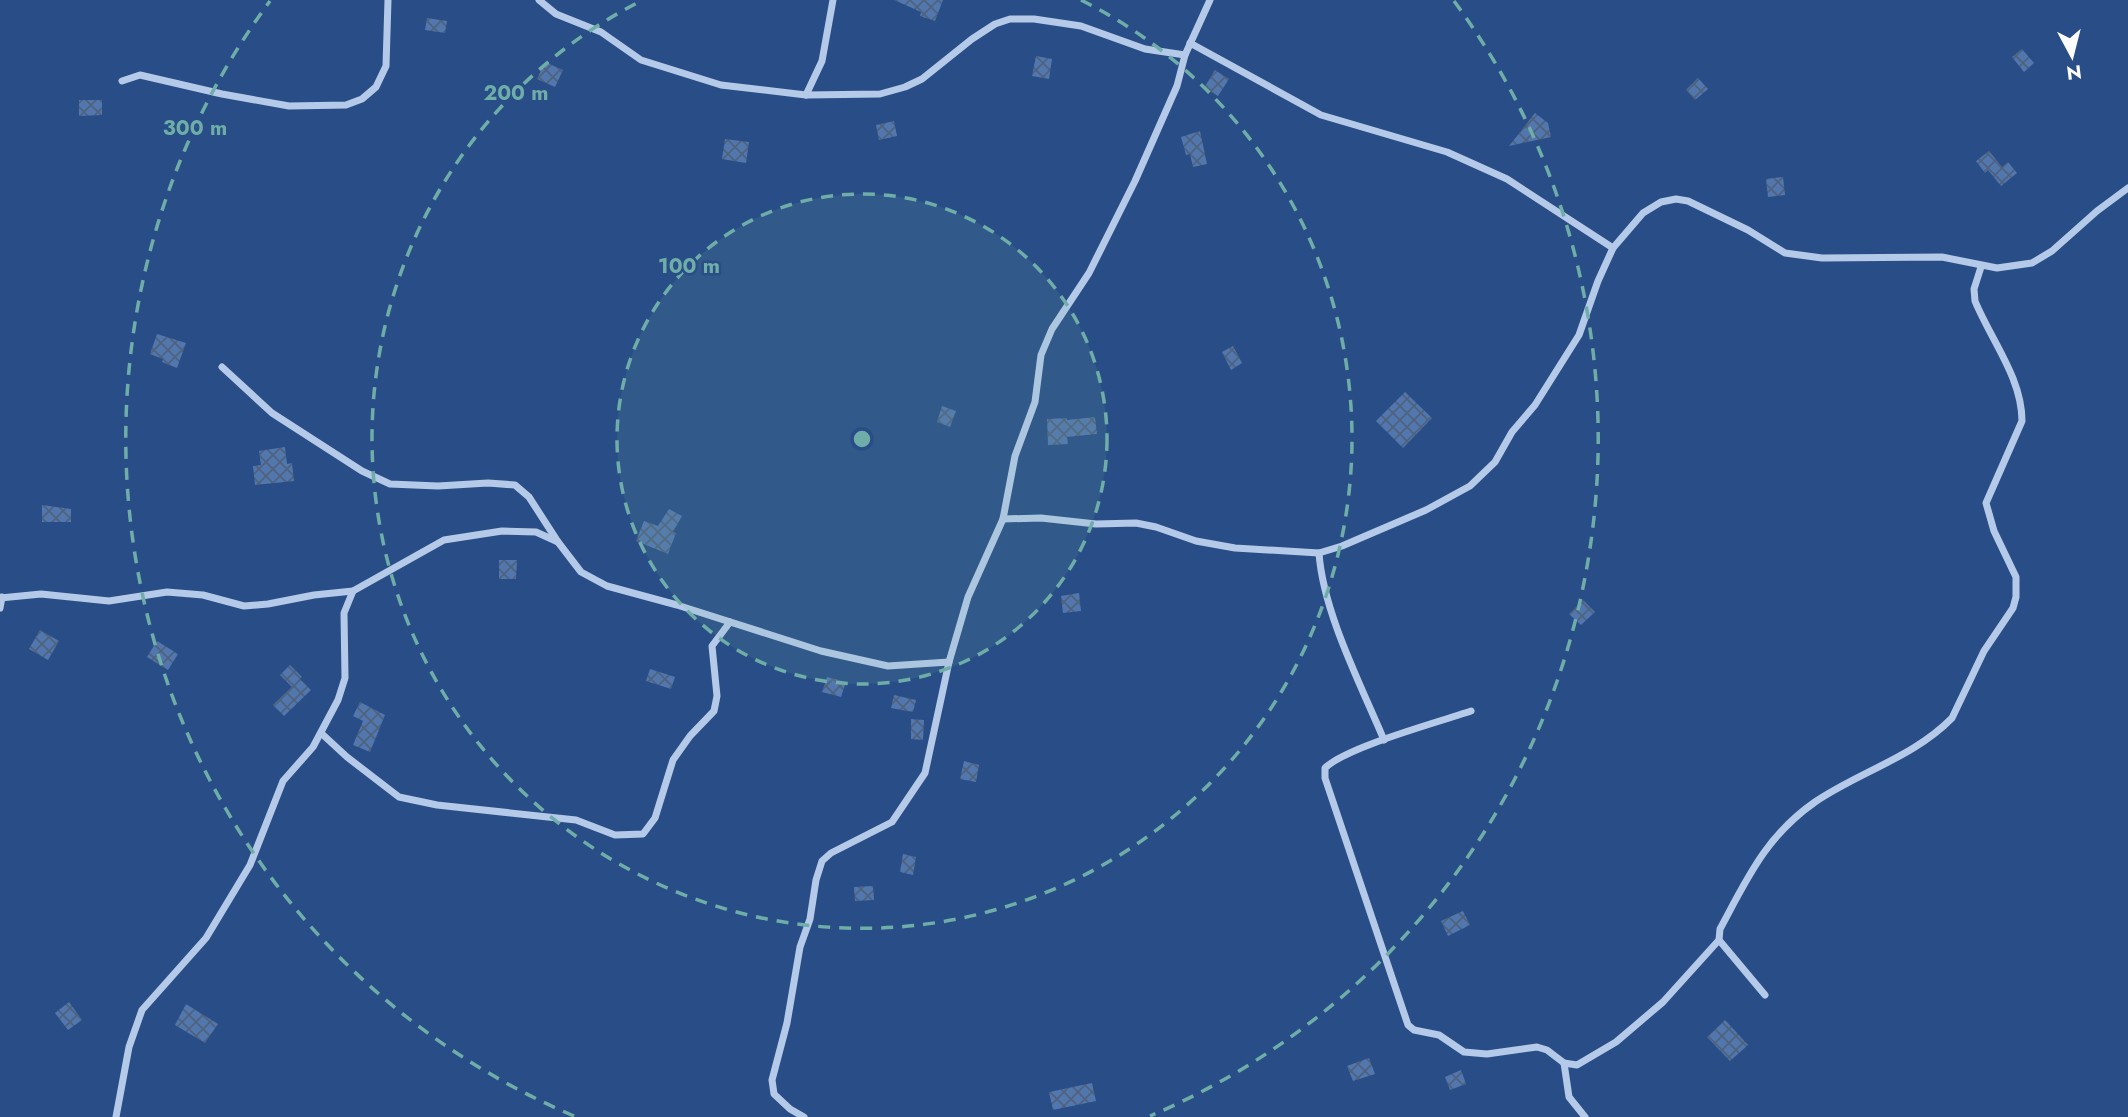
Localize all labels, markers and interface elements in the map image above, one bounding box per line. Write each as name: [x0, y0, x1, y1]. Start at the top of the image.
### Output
north arrow: [2037, 21, 2107, 91]
text: N: [2065, 58, 2083, 87]
text: 200 m: [483, 78, 549, 108]
text: 300 m: [163, 113, 227, 143]
text: 100 m: [658, 251, 720, 281]
centre of rings: [850, 427, 874, 451]

